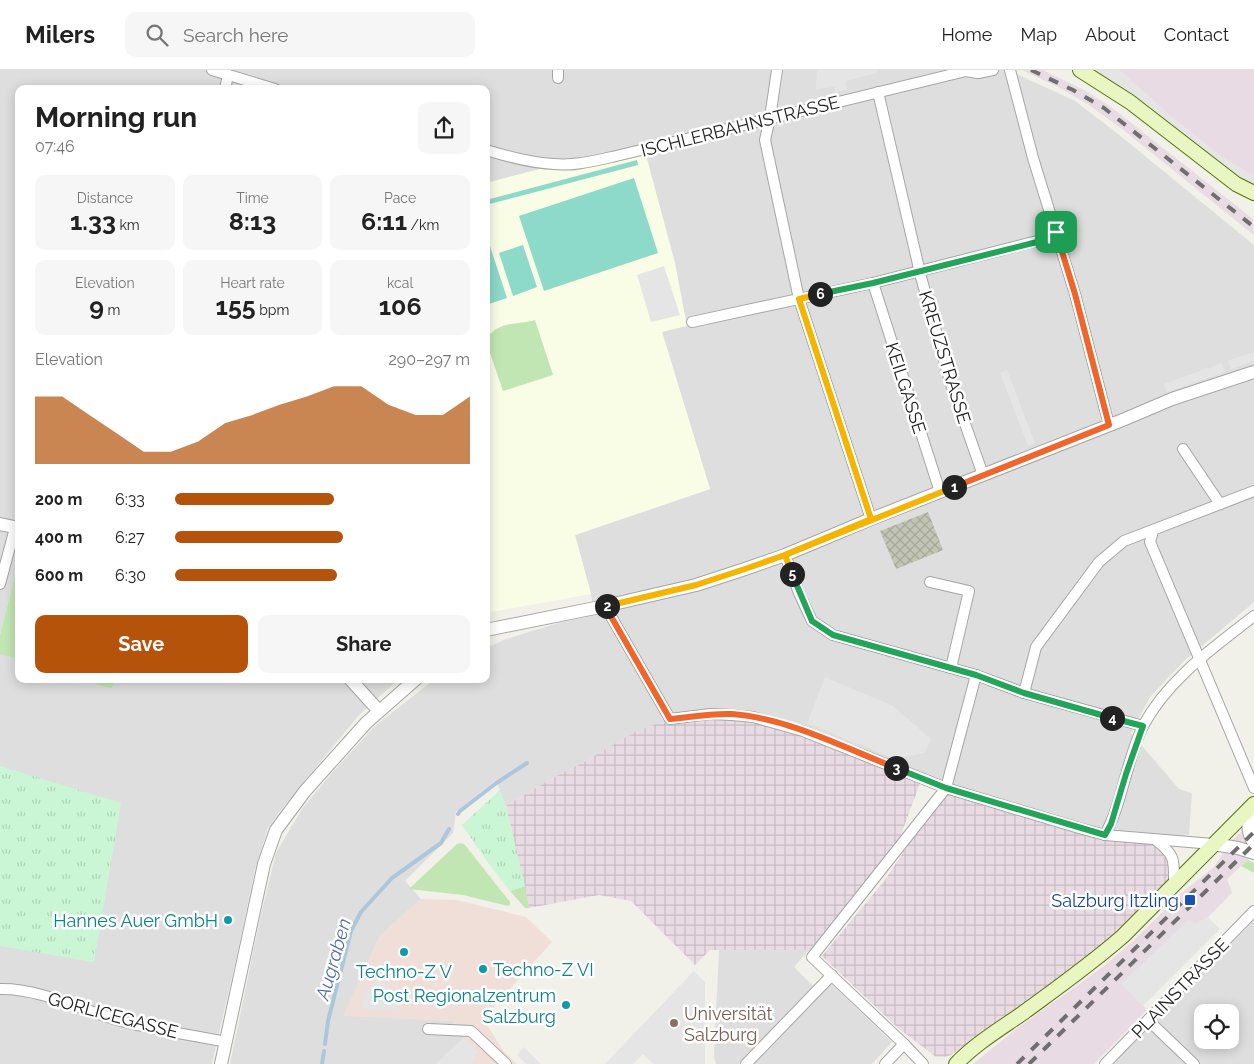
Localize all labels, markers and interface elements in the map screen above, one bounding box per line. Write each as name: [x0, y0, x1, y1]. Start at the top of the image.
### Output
search box: [125, 12, 475, 57]
text: Milers: [25, 20, 95, 49]
icon: search: [143, 21, 171, 49]
text: Search here: [183, 24, 289, 46]
text: Home: [941, 24, 992, 45]
text: Map: [1020, 24, 1057, 45]
text: About: [1085, 24, 1136, 45]
text: Contact: [1164, 24, 1229, 45]
street label: ISCHLERBAHNSTRASSE: [639, 91, 841, 161]
text: Morning run: [35, 101, 197, 134]
button: share: [418, 102, 470, 154]
text: 07:46: [35, 137, 75, 156]
text: Distance: [77, 190, 133, 206]
text: Time: [236, 190, 269, 206]
text: Pace: [384, 190, 416, 206]
text: 1.33: [70, 206, 116, 236]
text: 8:13: [229, 206, 276, 236]
text: 6:11: [361, 206, 407, 236]
pin: [1035, 211, 1077, 253]
text: km: [116, 217, 140, 233]
text: /km: [407, 217, 439, 233]
icon: arrive: [1042, 218, 1070, 246]
text: Elevation: [75, 275, 135, 291]
text: Heart rate: [220, 275, 285, 291]
text: kcal: [387, 275, 413, 291]
pin: 6: [808, 282, 832, 306]
text: 6: [816, 286, 825, 302]
street label: KREUZSTRASSE: [915, 288, 975, 426]
text: 9: [89, 291, 104, 321]
text: 155: [216, 291, 256, 321]
text: 106: [379, 291, 422, 321]
text: m: [104, 302, 120, 318]
text: bpm: [256, 302, 289, 318]
street label: KEILGASSE: [881, 340, 931, 436]
text: Elevation: [35, 350, 103, 369]
text: 290–297 m: [388, 350, 470, 369]
pin: 1: [942, 474, 966, 500]
text: 1: [951, 479, 958, 495]
text: 200 m: [35, 490, 82, 509]
text: 6:33: [115, 490, 145, 509]
text: 400 m: [35, 528, 83, 547]
text: 6:27: [115, 528, 145, 547]
pin: 5: [780, 562, 804, 586]
text: 600 m: [35, 566, 83, 585]
text: 6:30: [115, 566, 146, 585]
text: 5: [789, 566, 796, 582]
pin: 2: [594, 594, 620, 618]
text: 2: [604, 598, 611, 614]
button: Save: [35, 615, 248, 673]
button: Share: [258, 615, 470, 673]
pin: 4: [1100, 706, 1124, 730]
text: 4: [1109, 710, 1117, 726]
pin: 3: [884, 756, 908, 780]
text: 3: [893, 760, 900, 776]
place label: Salzburg Itzling: [1051, 890, 1179, 911]
marker: Salzburg Itzling: [1183, 893, 1197, 907]
place label: Hannes Auer GmbH: [53, 910, 218, 931]
marker: Hannes Auer GmbH: [222, 914, 234, 926]
water label: Augraben: [311, 916, 355, 1003]
street label: PLAINSTRASSE: [1127, 934, 1233, 1042]
marker: Techno-Z V: [398, 946, 410, 958]
place label: Techno-Z VI: [493, 959, 594, 980]
place label: Techno-Z V: [356, 961, 452, 982]
marker: Techno-Z VI: [477, 963, 489, 975]
place label: Post Regionalzentrum Salzburg: [373, 985, 556, 1027]
street label: GORLICEGASSE: [46, 988, 180, 1042]
marker: Post Regionalzentrum Salzburg: [560, 999, 572, 1011]
place label: Universität Salzburg: [684, 1003, 772, 1045]
map controls: [1194, 1004, 1239, 1049]
button: locate: [1194, 1004, 1239, 1049]
marker: Universität Salzburg: [668, 1017, 680, 1029]

